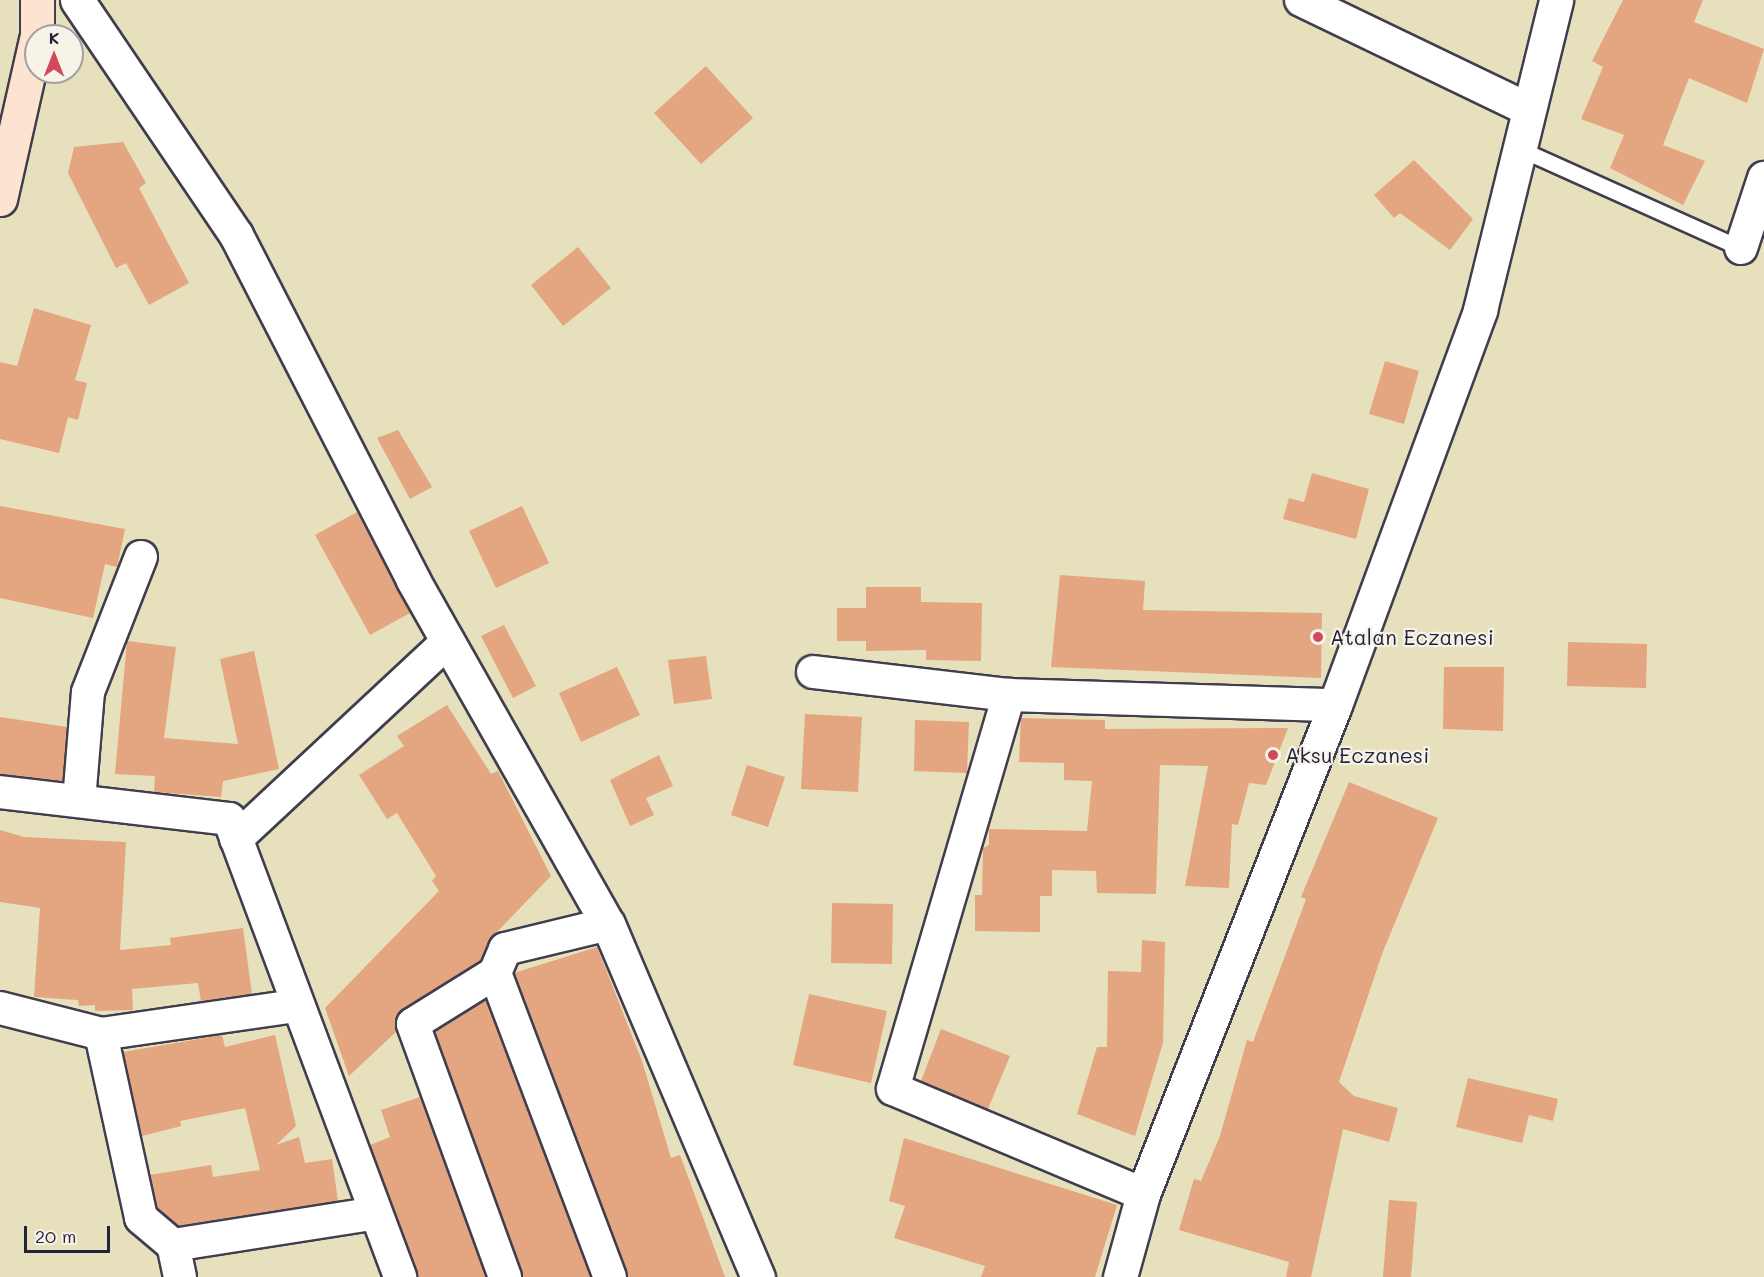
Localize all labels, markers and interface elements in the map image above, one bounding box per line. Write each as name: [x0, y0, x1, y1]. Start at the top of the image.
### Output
north arrow: [24, 24, 84, 84]
text: K: [49, 27, 59, 48]
place label: Atalan Eczanesi: [1330, 624, 1494, 650]
marker: Atalan Eczanesi: [1311, 630, 1325, 644]
place label: Aksu Eczanesi: [1285, 742, 1430, 768]
marker: Aksu Eczanesi: [1266, 748, 1280, 762]
scale bar: [27, 1214, 112, 1252]
text: 20 m: [35, 1224, 76, 1248]

